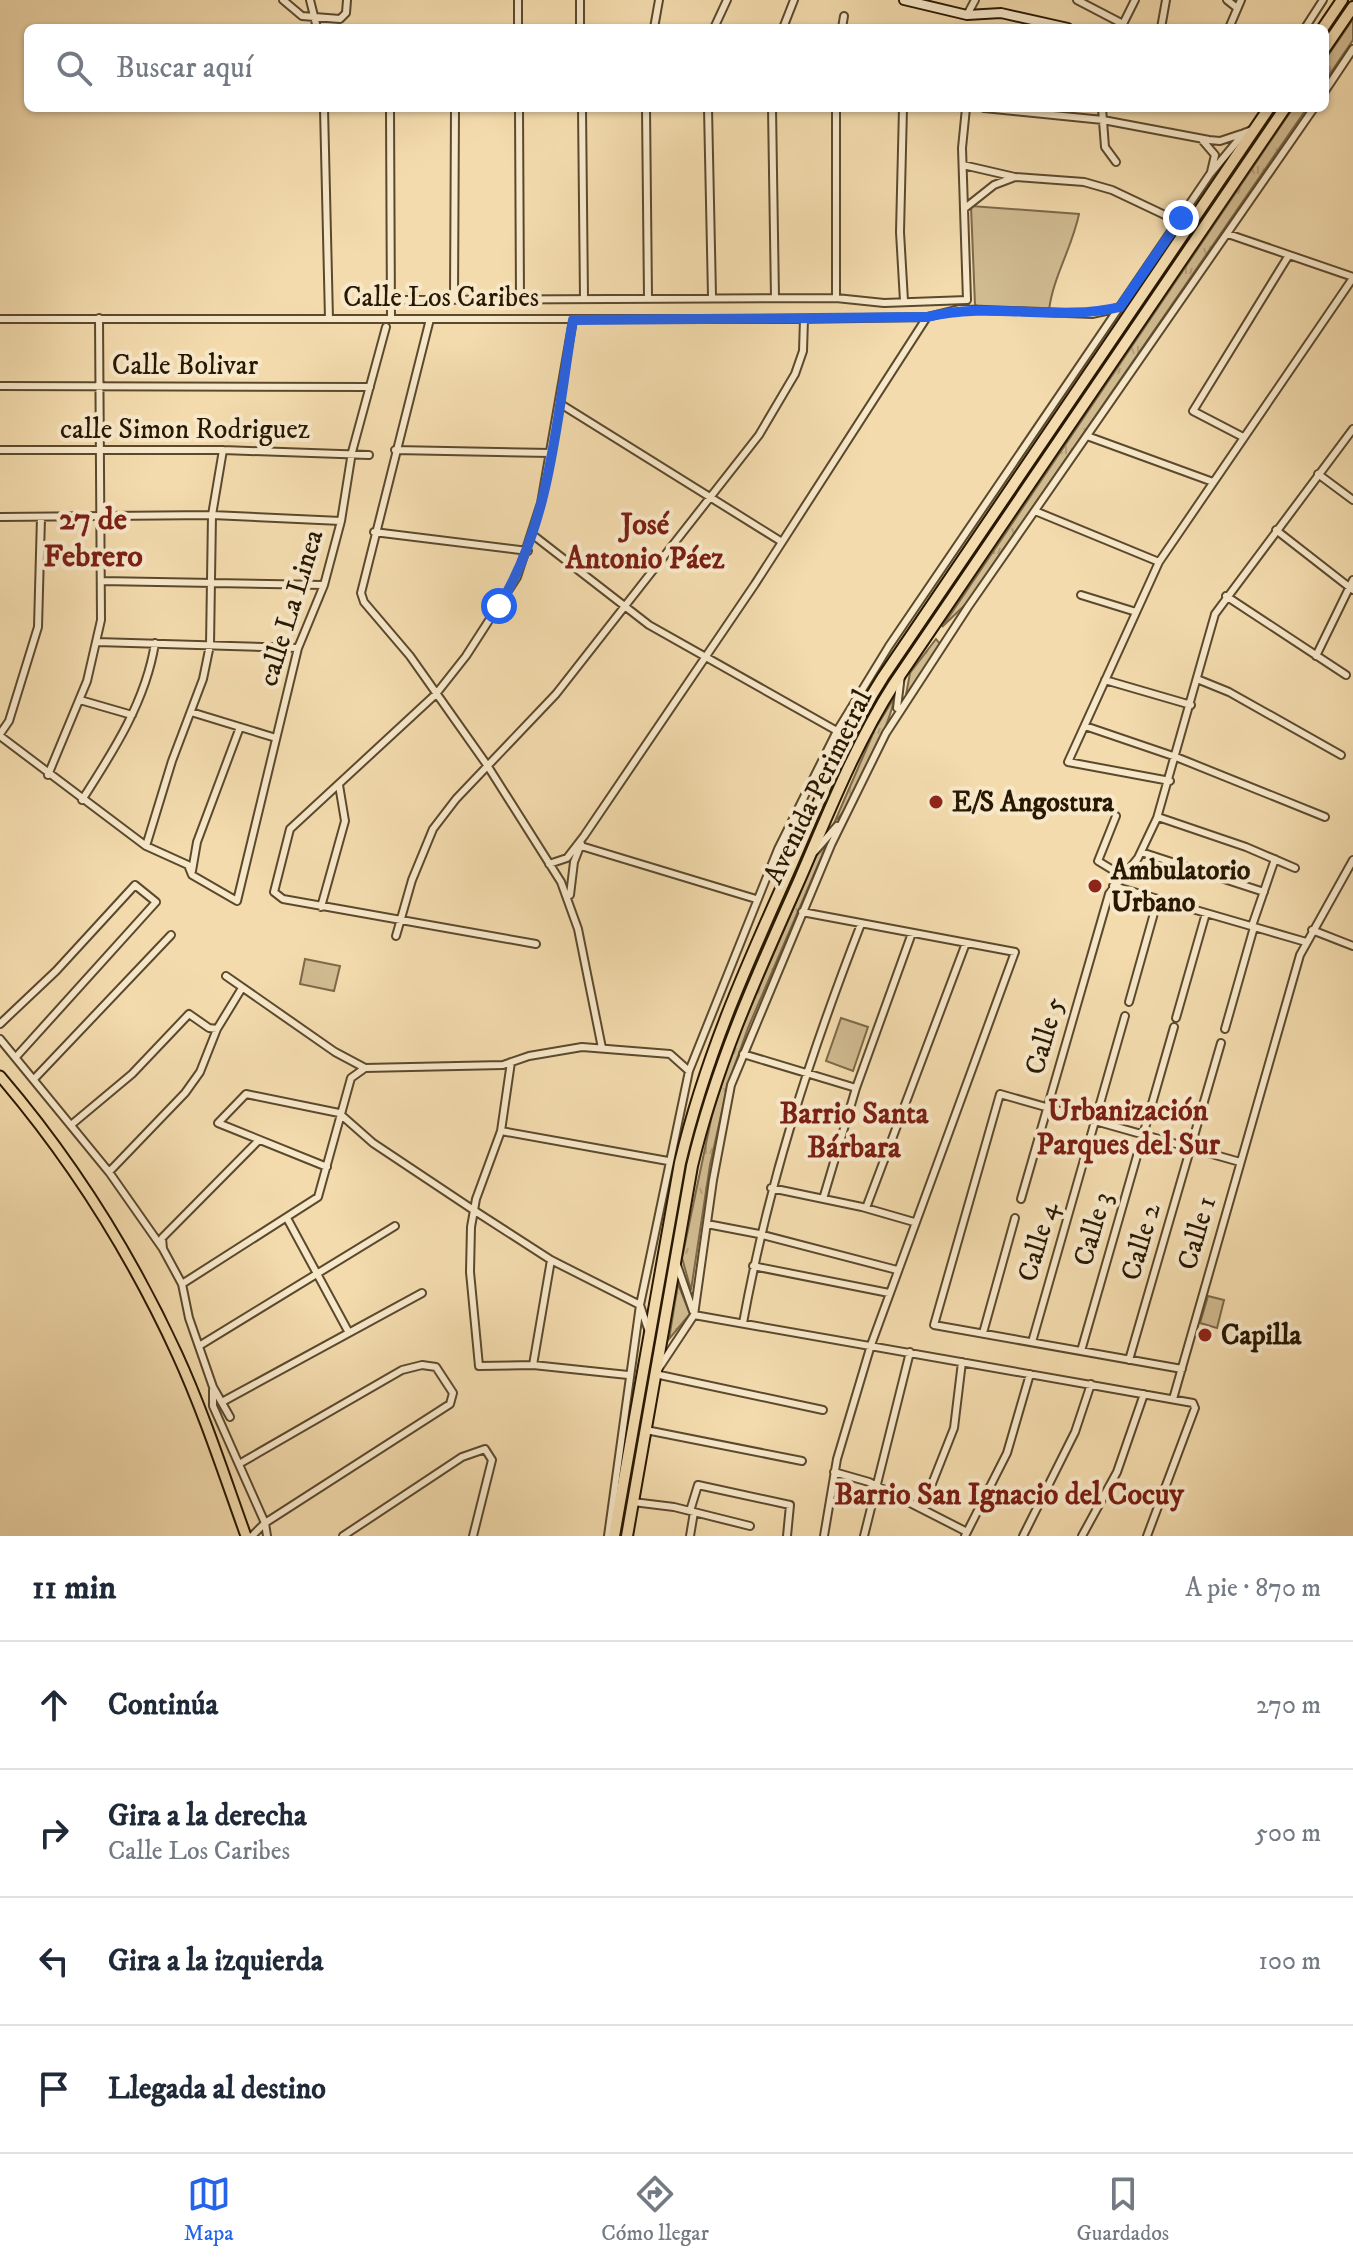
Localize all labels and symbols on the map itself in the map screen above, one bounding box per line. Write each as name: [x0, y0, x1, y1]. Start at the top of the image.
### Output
route end: [1163, 200, 1199, 236]
street label: Calle Los Caribes: [343, 280, 539, 315]
street label: Calle Bolivar: [112, 348, 259, 383]
street label: calle Simon Rodriguez: [60, 412, 310, 447]
district label: 27 de Febrero: [43, 500, 143, 577]
district label: José Antonio Páez: [565, 507, 725, 578]
street label: calle La Linea: [251, 525, 331, 690]
route start: [481, 588, 517, 624]
street label: Avenida Perimetral: [756, 683, 880, 890]
place label: E/S Angostura: [952, 785, 1115, 820]
marker: E/S Angostura: [927, 793, 945, 811]
place label: Ambulatorio Urbano: [1110, 853, 1251, 920]
marker: Ambulatorio Urbano: [1086, 877, 1104, 895]
street label: Calle 5: [1017, 993, 1073, 1079]
district label: Urbanización Parques del Sur: [1036, 1093, 1221, 1164]
district label: Barrio Santa Bárbara: [779, 1096, 930, 1167]
street label: Calle 3: [1066, 1188, 1120, 1270]
street label: Calle 1: [1170, 1192, 1224, 1274]
street label: Calle 4: [1010, 1197, 1066, 1286]
street label: Calle 2: [1113, 1199, 1169, 1285]
place label: Capilla: [1221, 1318, 1303, 1353]
marker: Capilla: [1196, 1326, 1214, 1344]
district label: Barrio San Ignacio del Cocuy: [834, 1477, 1184, 1514]

